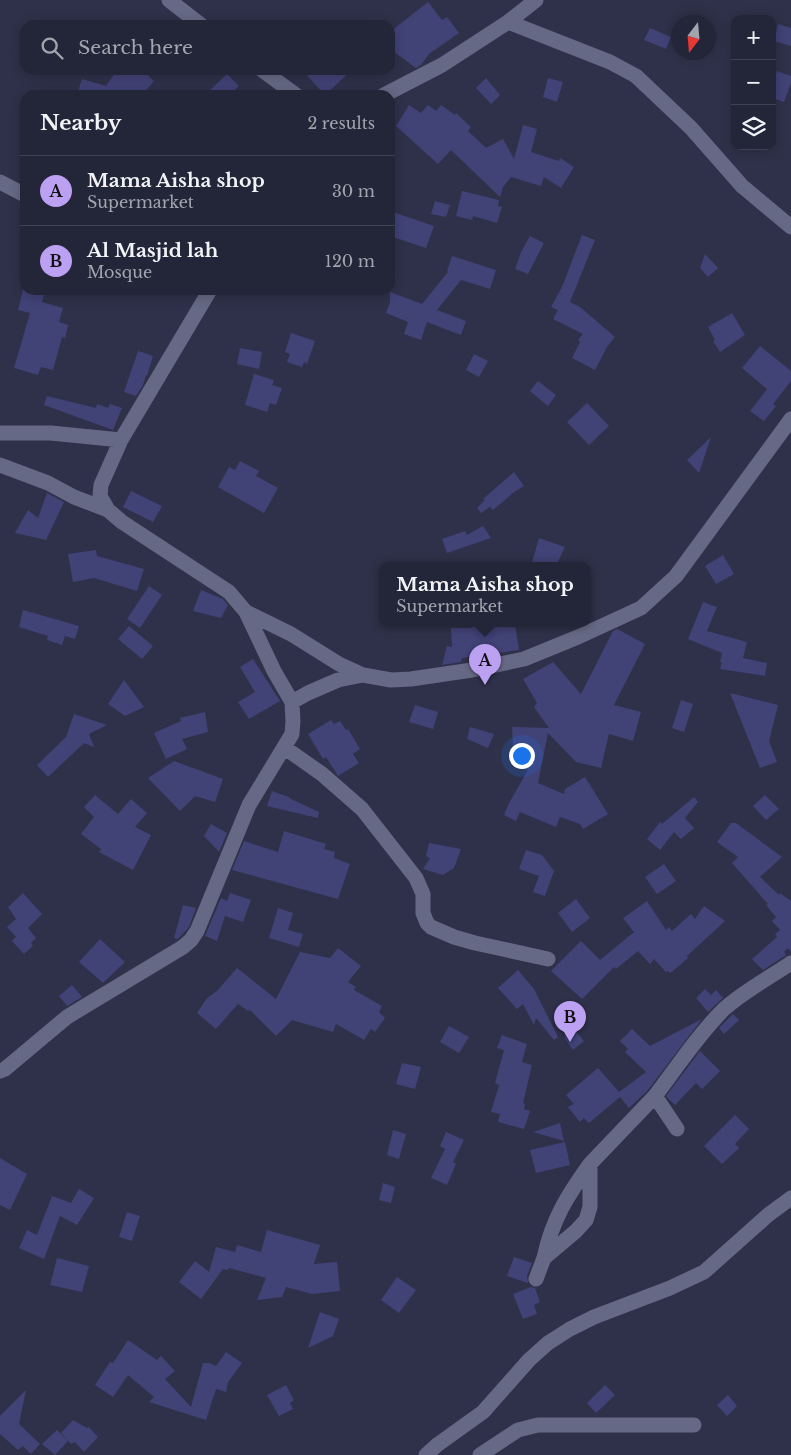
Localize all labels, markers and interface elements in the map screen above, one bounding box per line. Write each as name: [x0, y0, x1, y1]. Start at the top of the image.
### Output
north arrow: [671, 15, 716, 60]
map controls: [731, 15, 776, 150]
button: +: [731, 15, 776, 60]
search box: [20, 20, 395, 75]
icon: search: [38, 34, 66, 62]
text: Search here: [78, 36, 193, 59]
button: −: [731, 60, 776, 105]
button: layers: [731, 105, 776, 150]
text: Nearby: [40, 110, 121, 136]
text: 2 results: [307, 113, 375, 133]
text: Mama Aisha shop: [87, 169, 265, 192]
text: A: [50, 181, 62, 201]
text: 30 m: [332, 181, 375, 201]
text: Supermarket: [87, 192, 194, 212]
text: Al Masjid lah: [87, 239, 218, 262]
text: B: [50, 251, 62, 271]
text: 120 m: [325, 251, 375, 271]
text: Mosque: [87, 262, 152, 282]
popup: [379, 562, 591, 627]
text: Mama Aisha shop: [396, 573, 574, 596]
text: Supermarket: [396, 596, 503, 616]
pin: A: [469, 644, 501, 685]
your location: [509, 743, 535, 769]
pin: B: [554, 1001, 586, 1042]

